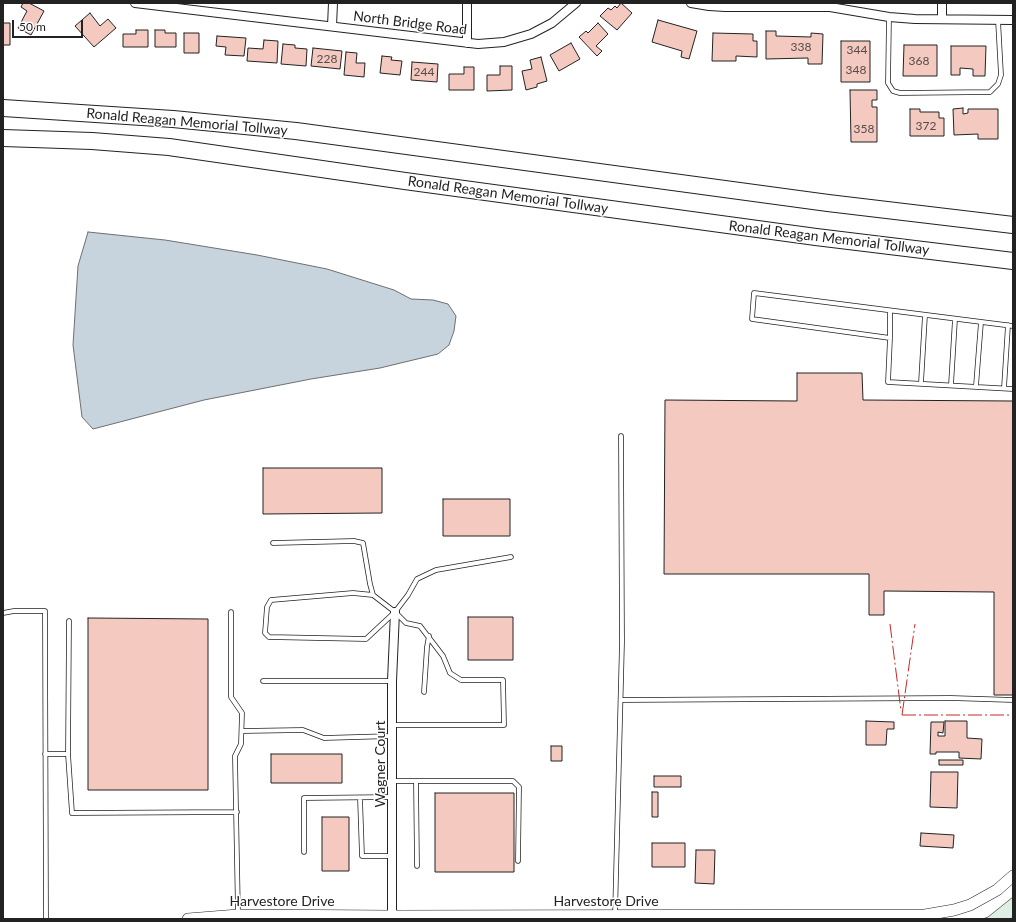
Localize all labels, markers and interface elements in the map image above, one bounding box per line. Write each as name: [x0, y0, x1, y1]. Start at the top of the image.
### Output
street label: North Bridge Road: [352, 8, 468, 38]
scale bar: [14, 12, 85, 38]
text: 50 m: [19, 19, 46, 34]
house number: 338: [791, 40, 811, 54]
house number: 344: [847, 43, 867, 57]
house number: 228: [317, 52, 337, 66]
house number: 368: [909, 54, 929, 68]
house number: 348: [846, 63, 866, 77]
house number: 244: [414, 65, 434, 79]
street label: Ronald Reagan Memorial Tollway: [86, 105, 288, 139]
house number: 372: [916, 119, 936, 133]
house number: 358: [854, 122, 874, 136]
street label: Ronald Reagan Memorial Tollway: [407, 173, 609, 217]
street label: Ronald Reagan Memorial Tollway: [728, 217, 930, 259]
street label: Wagner Court: [372, 721, 388, 807]
street label: Harvestore Drive: [229, 893, 335, 909]
street label: Harvestore Drive: [553, 893, 659, 909]

